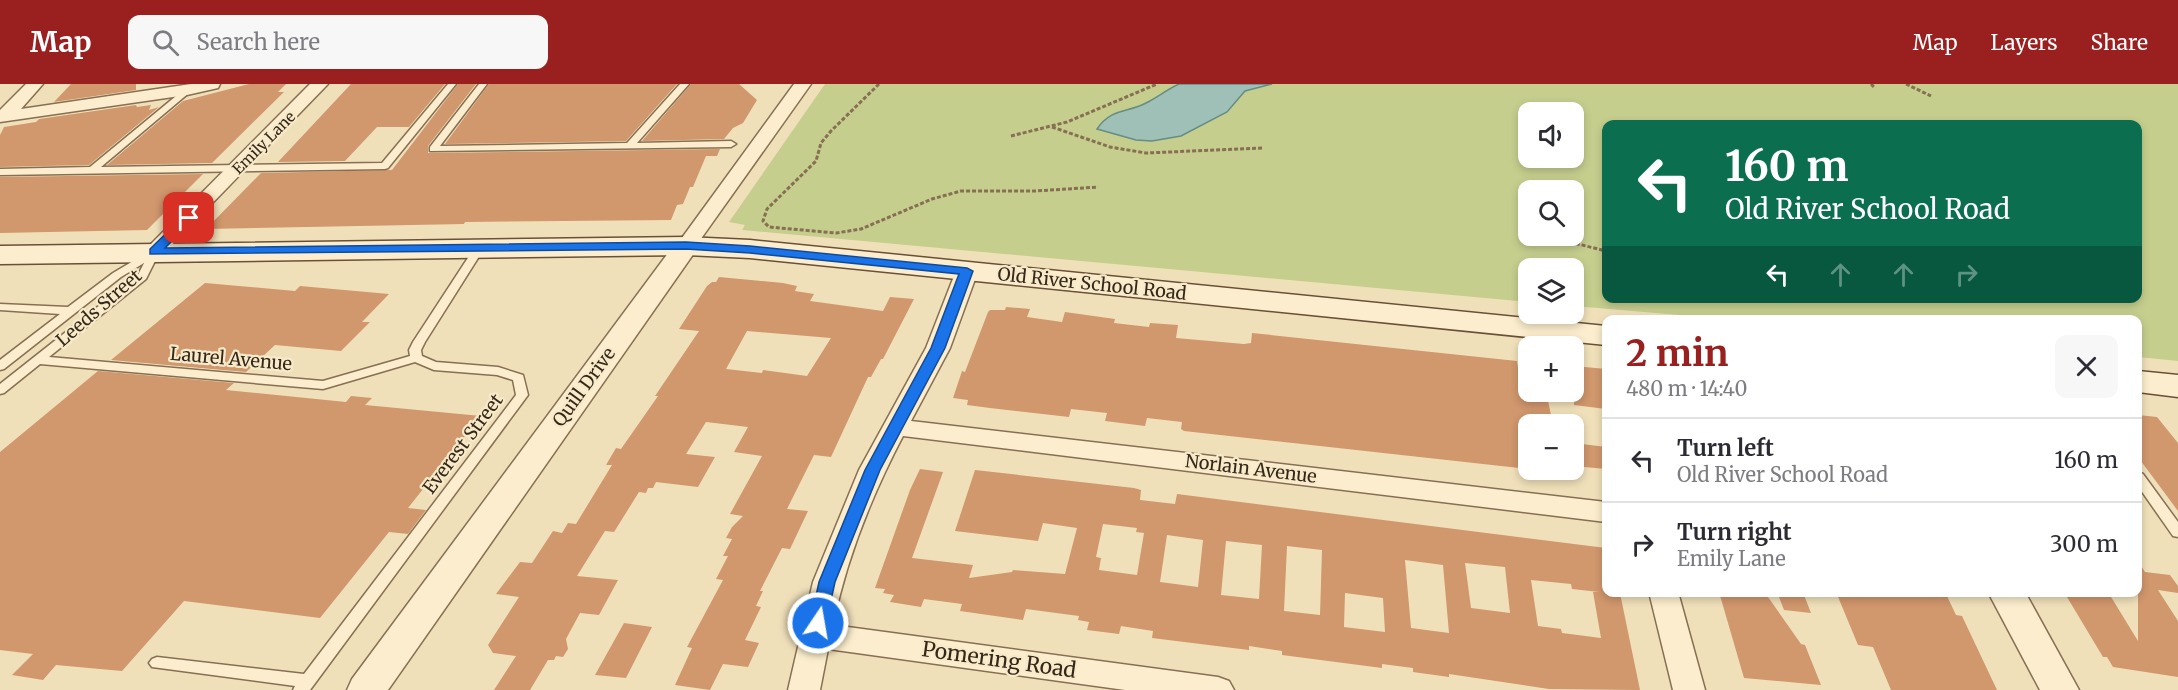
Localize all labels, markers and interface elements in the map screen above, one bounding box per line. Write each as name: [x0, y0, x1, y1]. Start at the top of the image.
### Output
search box: [128, 15, 548, 69]
text: Map: [30, 24, 92, 60]
icon: search: [149, 26, 182, 59]
text: Search here: [197, 28, 320, 56]
text: Map: [1913, 29, 1958, 56]
text: Layers: [1991, 29, 2058, 56]
text: Share: [2091, 29, 2148, 56]
map controls: [1518, 102, 1584, 480]
button: sound: [1518, 102, 1584, 168]
street label: Emily Lane: [228, 107, 299, 178]
text: 160 m: [1725, 140, 1849, 192]
icon: left: [1626, 144, 1704, 222]
button: search: [1518, 180, 1584, 246]
pin: [163, 192, 214, 243]
text: Old River School Road: [1725, 192, 2010, 226]
icon: arrive: [172, 201, 205, 234]
button: layers: [1518, 258, 1584, 324]
icon: left: [1761, 258, 1794, 291]
icon: ahead: [1824, 258, 1857, 291]
icon: ahead: [1887, 258, 1920, 291]
icon: right: [1950, 258, 1983, 291]
street label: Old River School Road: [996, 262, 1188, 305]
street label: Leeds Street: [51, 264, 146, 351]
text: 2 min: [1626, 331, 1729, 376]
button: close: [2055, 335, 2118, 398]
button: +: [1518, 336, 1584, 402]
street label: Laurel Avenue: [169, 342, 293, 375]
street label: Quill Drive: [547, 343, 620, 431]
text: 480 m · 14:40: [1626, 376, 1748, 401]
street label: Everest Street: [418, 389, 508, 498]
button: −: [1518, 414, 1584, 480]
text: Turn left: [1677, 434, 1774, 462]
icon: left: [1626, 444, 1659, 477]
text: 160 m: [2054, 446, 2118, 474]
street label: Norlain Avenue: [1184, 449, 1318, 488]
text: Old River School Road: [1677, 462, 1888, 487]
text: Turn right: [1677, 518, 1791, 546]
icon: right: [1626, 528, 1659, 561]
text: 300 m: [2050, 530, 2118, 558]
text: Emily Lane: [1677, 546, 1786, 571]
position arrow: [786, 591, 850, 655]
street label: Pomering Road: [920, 635, 1078, 684]

